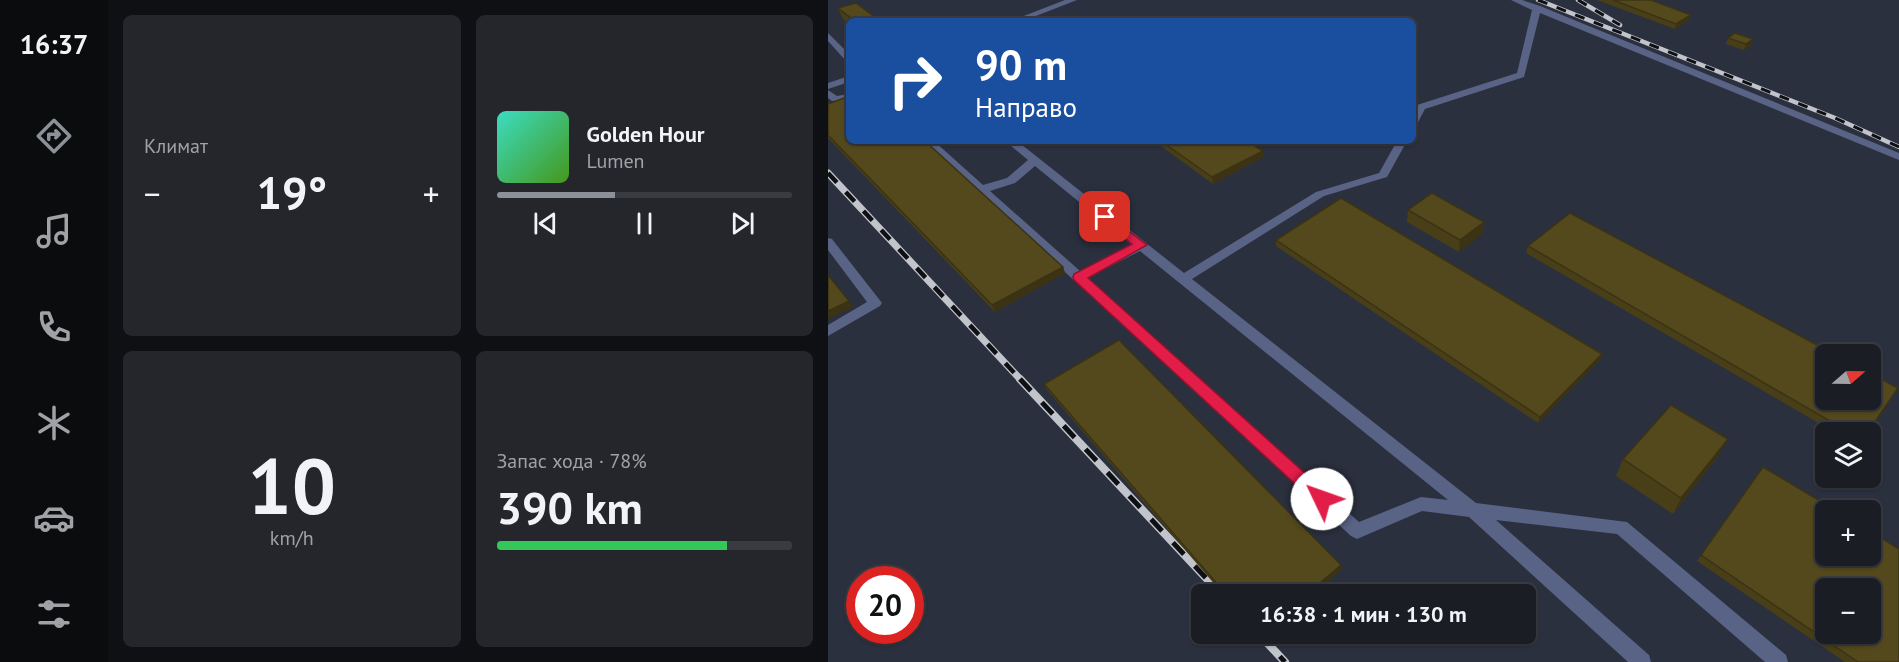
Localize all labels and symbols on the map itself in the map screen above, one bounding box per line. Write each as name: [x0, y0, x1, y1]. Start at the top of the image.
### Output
pin: [1079, 191, 1130, 242]
north arrow: [1815, 344, 1881, 410]
position arrow: [1290, 467, 1354, 531]
speed limit sign: 20: [846, 566, 924, 644]

